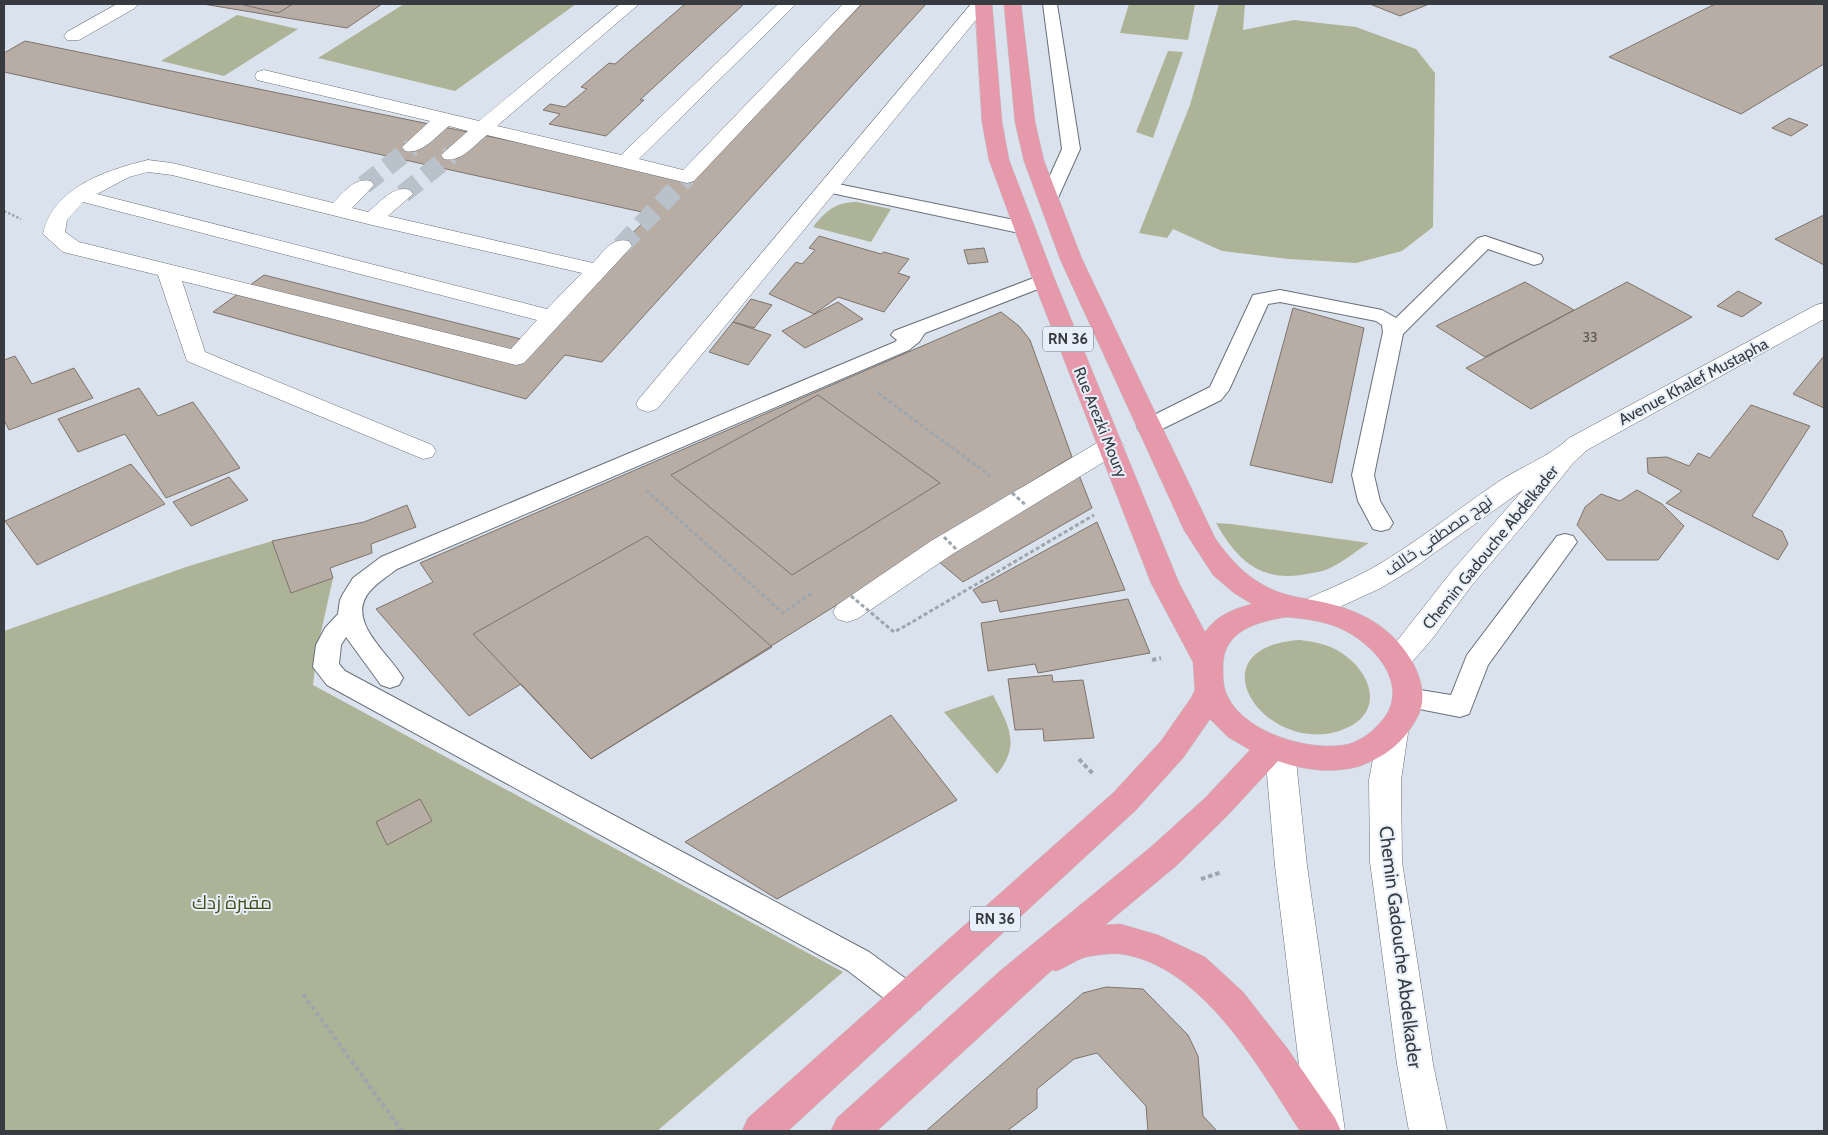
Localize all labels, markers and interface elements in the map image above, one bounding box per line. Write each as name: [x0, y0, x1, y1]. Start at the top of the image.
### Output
road number: RN 36: [1043, 326, 1093, 352]
house number: 33: [1582, 328, 1598, 346]
street label: Avenue Khalef Mustapha: [1615, 334, 1772, 429]
street label: Rue Arezki Moury: [1070, 364, 1131, 480]
street label: Chemin Gadouche Abdelkader: [1418, 461, 1563, 633]
street label: نهج مصطفى خالف: [1381, 491, 1497, 581]
street label: Chemin Gadouche Abdelkader: [1374, 825, 1427, 1070]
park label: مقبرة زدك: [192, 891, 272, 914]
road number: RN 36: [970, 906, 1020, 932]

